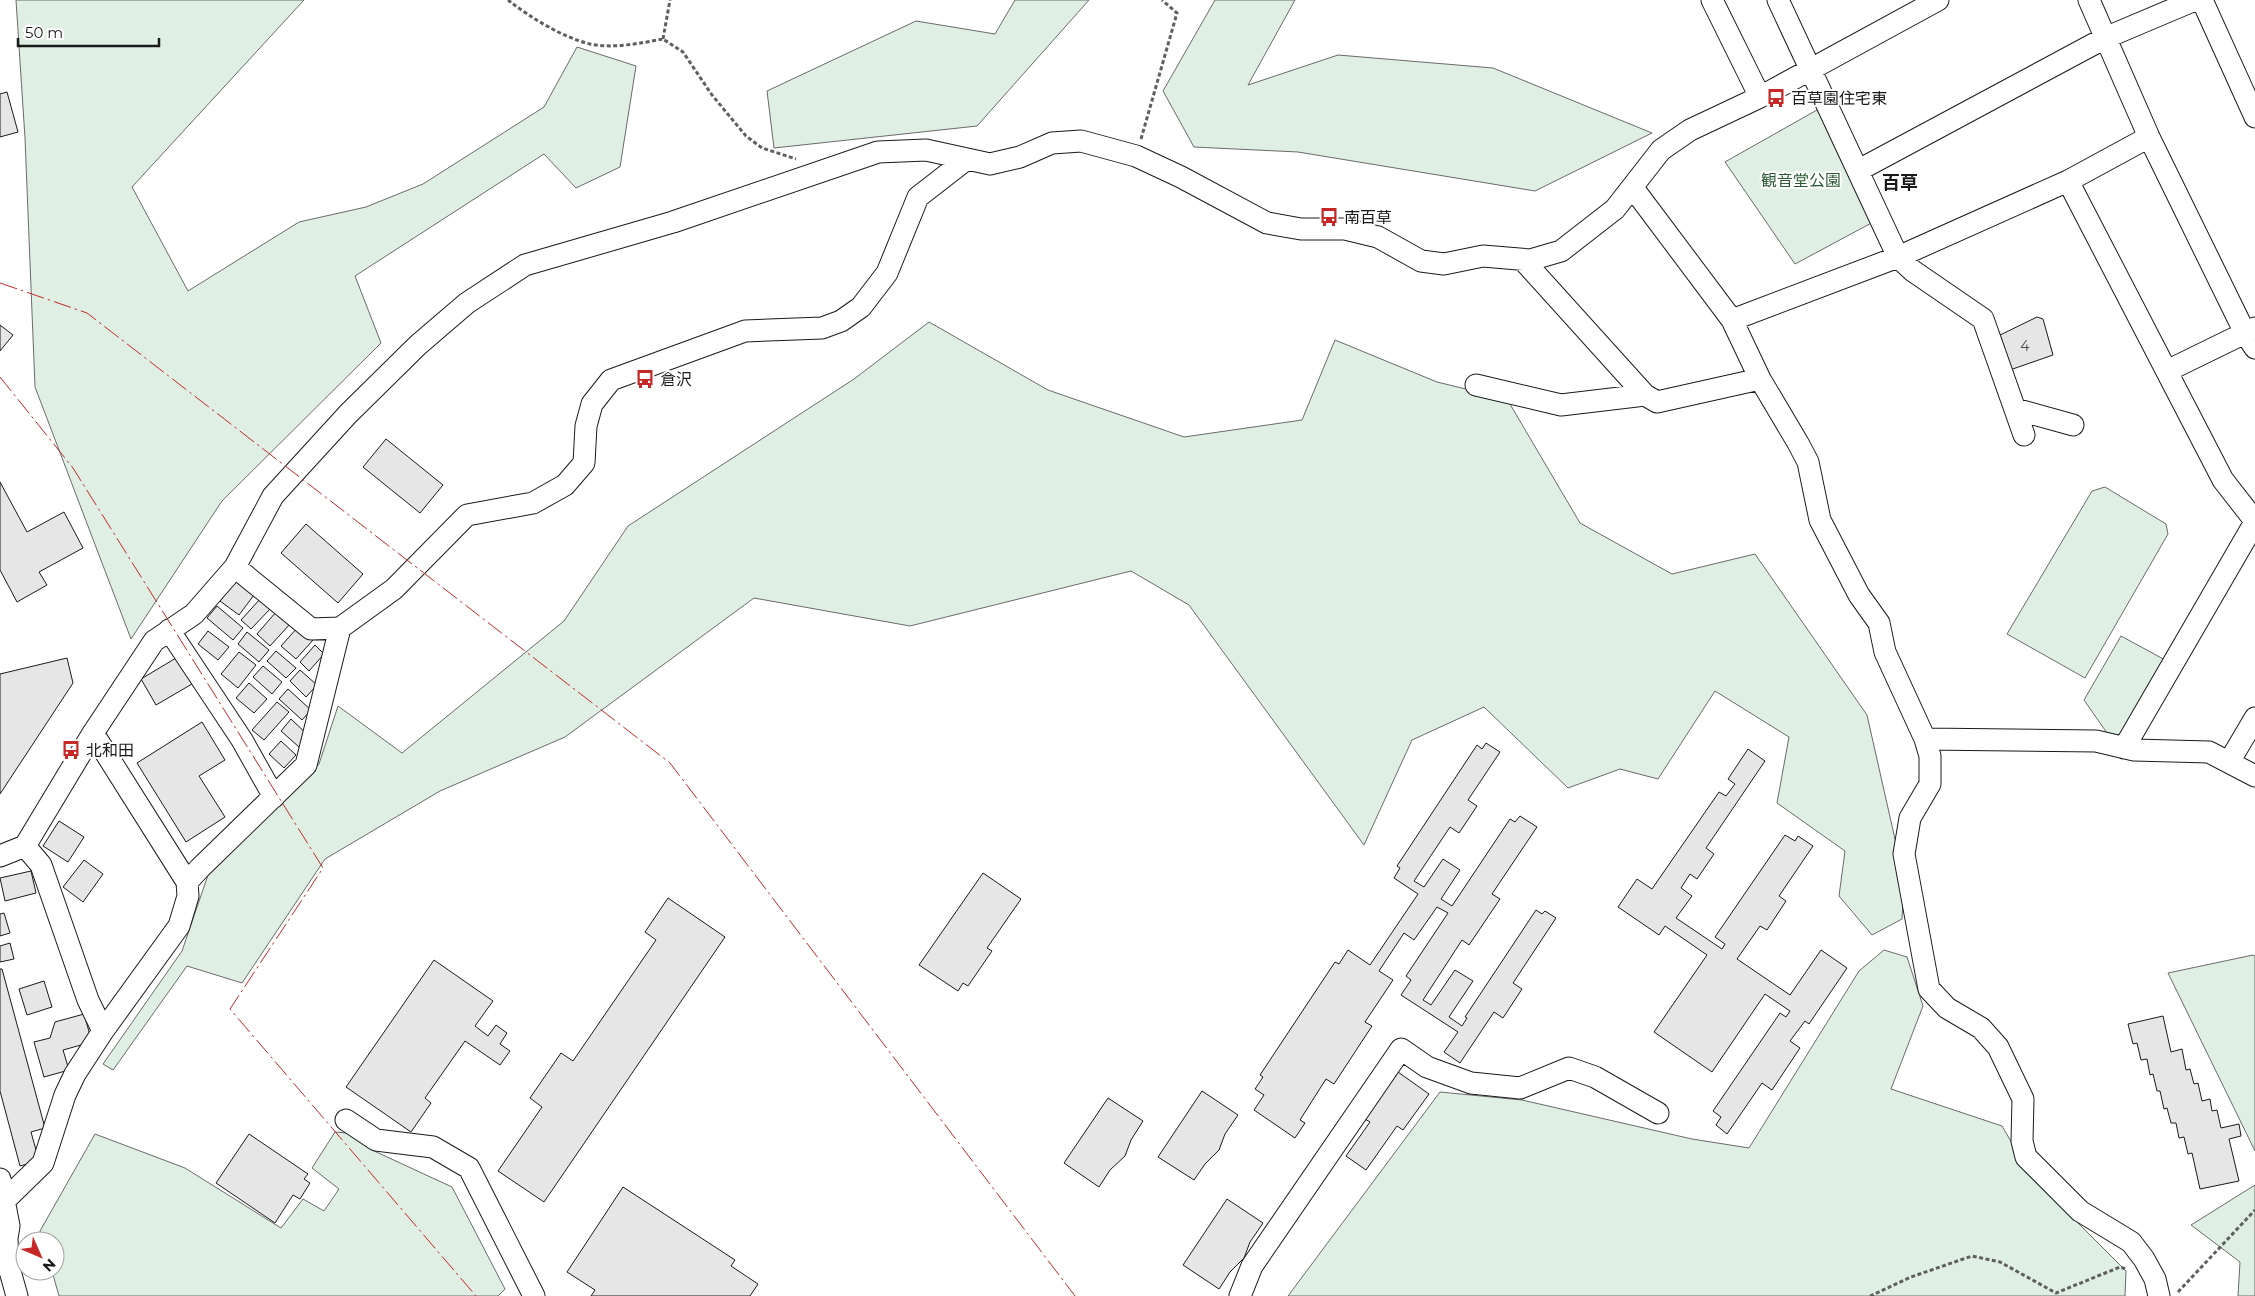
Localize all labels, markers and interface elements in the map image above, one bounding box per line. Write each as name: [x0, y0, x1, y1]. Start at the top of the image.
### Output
scale bar: [18, 15, 159, 47]
text: 50 m: [25, 23, 63, 42]
bus stop icon: 百草園住宅東: [1765, 87, 1787, 109]
place label: 百草園住宅東: [1791, 89, 1887, 108]
park label: 観音堂公園: [1761, 171, 1841, 190]
district label: 百草: [1882, 172, 1918, 194]
bus stop icon: 南百草: [1318, 206, 1340, 228]
place label: 南百草: [1344, 208, 1392, 227]
house number: 4: [2020, 337, 2030, 355]
bus stop icon: 倉沢: [634, 368, 656, 390]
place label: 倉沢: [660, 370, 692, 389]
bus stop icon: 北和田: [60, 739, 82, 761]
place label: 北和田: [86, 741, 134, 760]
north arrow: [15, 1231, 65, 1281]
text: N: [39, 1255, 60, 1276]

